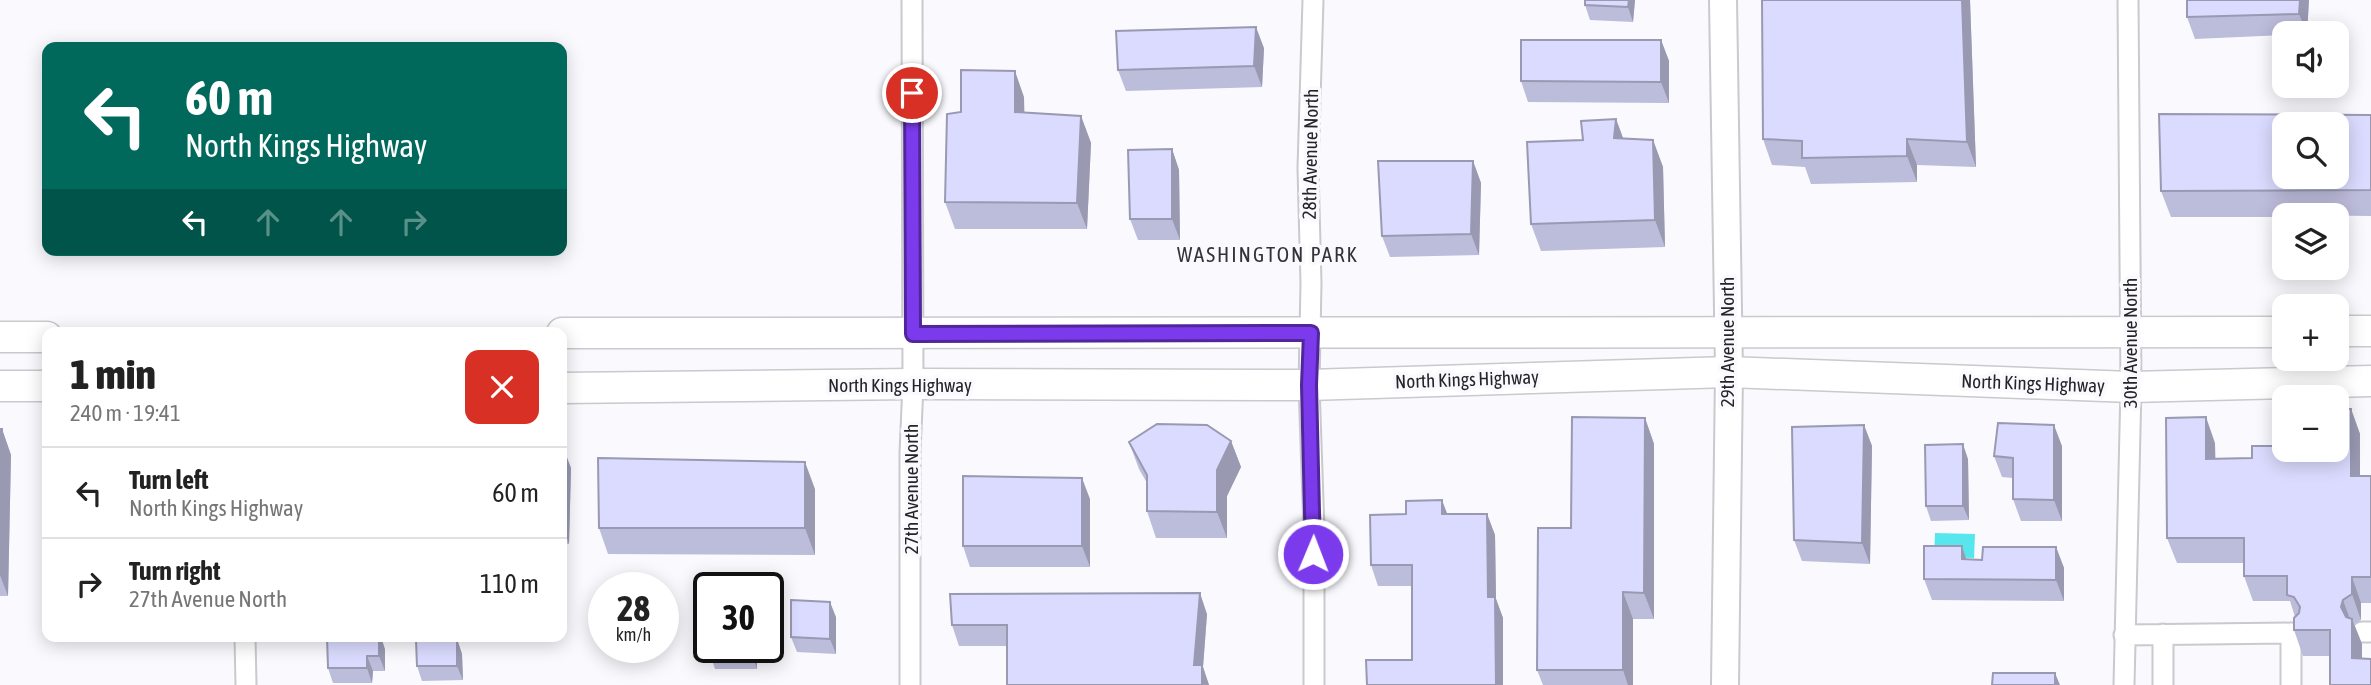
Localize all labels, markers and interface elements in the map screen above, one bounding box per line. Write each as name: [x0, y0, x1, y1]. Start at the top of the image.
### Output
map controls: [2272, 21, 2349, 462]
button: sound: [2272, 21, 2349, 98]
pin: [882, 63, 942, 123]
text: 60 m: [185, 69, 273, 125]
icon: left: [70, 70, 161, 161]
icon: arrive: [893, 74, 931, 112]
street label: 28th Avenue North: [1298, 89, 1322, 219]
button: search: [2272, 112, 2349, 189]
text: North Kings Highway: [185, 127, 427, 164]
icon: left: [176, 203, 214, 241]
icon: ahead: [249, 203, 287, 241]
icon: ahead: [322, 203, 360, 241]
icon: right: [395, 203, 433, 241]
button: layers: [2272, 203, 2349, 280]
district label: WASHINGTON PARK: [1177, 242, 1359, 266]
street label: 29th Avenue North: [1716, 277, 1738, 407]
street label: 30th Avenue North: [2119, 278, 2141, 408]
button: +: [2272, 294, 2349, 371]
text: 1 min: [70, 350, 156, 398]
button: close: [465, 350, 539, 424]
street label: North Kings Highway: [1395, 365, 1539, 393]
street label: North Kings Highway: [1961, 369, 2105, 397]
street label: North Kings Highway: [828, 374, 972, 396]
button: −: [2272, 385, 2349, 462]
text: 240 m · 19:41: [70, 400, 181, 426]
street label: 27th Avenue North: [900, 424, 922, 554]
text: Turn left: [129, 465, 209, 495]
icon: left: [70, 474, 108, 512]
text: 60 m: [492, 478, 539, 508]
text: North Kings Highway: [129, 495, 303, 521]
position arrow: [1276, 517, 1350, 591]
text: Turn right: [129, 556, 220, 586]
icon: right: [70, 565, 108, 603]
text: 110 m: [480, 569, 539, 599]
speed limit sign: 30: [693, 572, 784, 663]
text: 27th Avenue North: [129, 586, 287, 612]
text: 28: [617, 588, 650, 628]
text: km/h: [616, 624, 651, 645]

